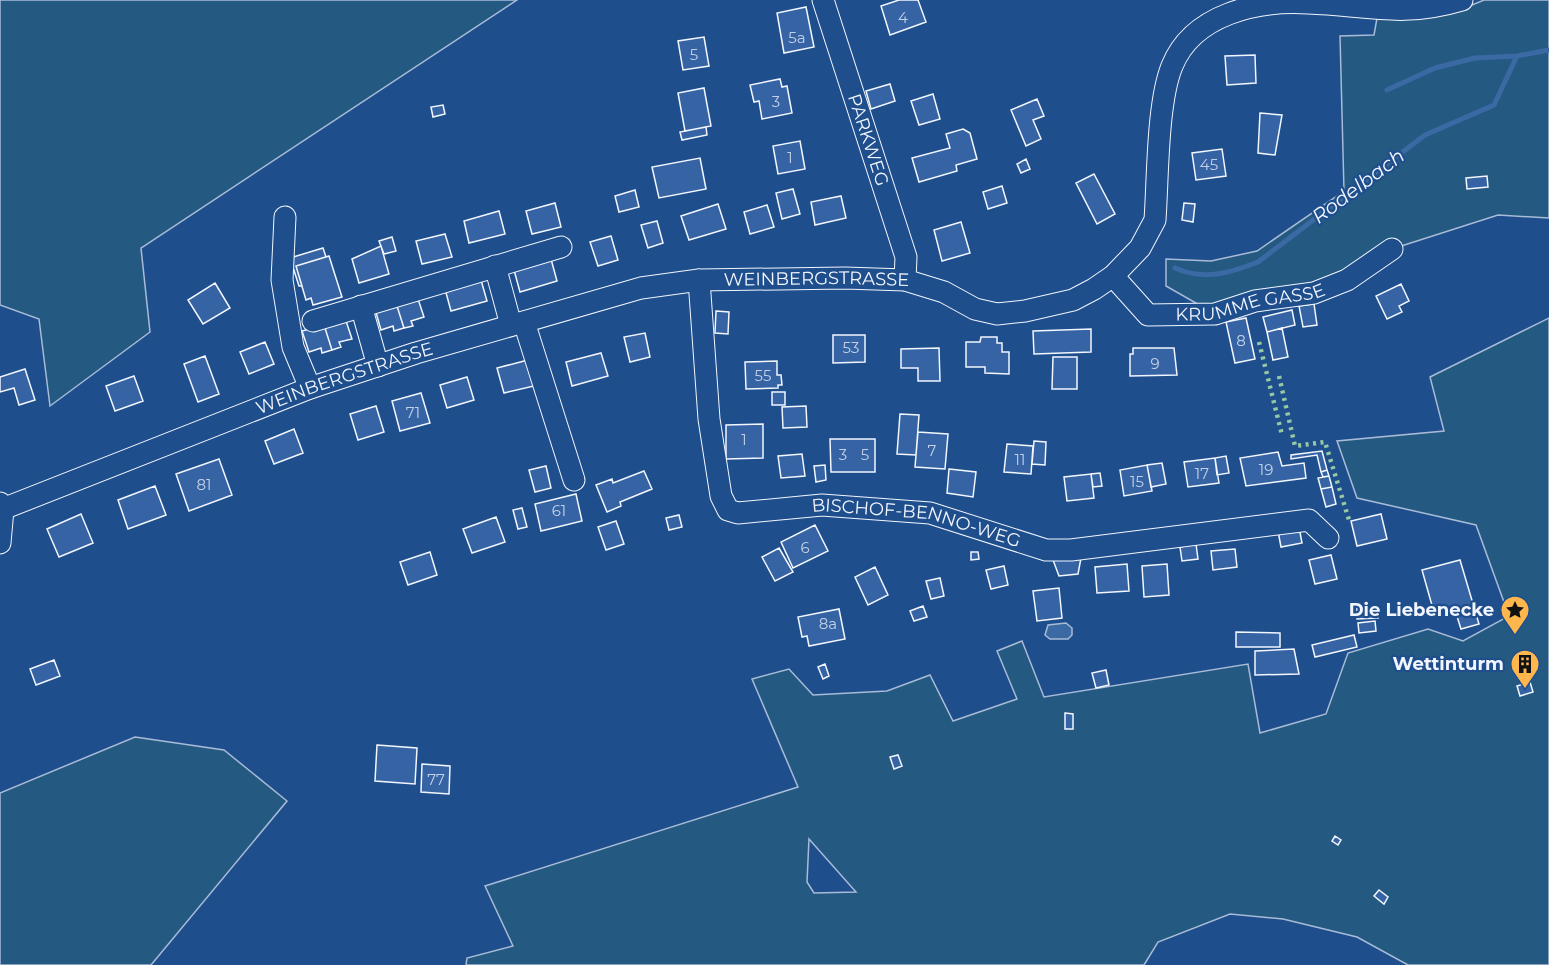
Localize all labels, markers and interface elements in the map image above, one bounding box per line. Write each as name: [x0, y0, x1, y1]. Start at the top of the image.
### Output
house number: 4: [898, 8, 908, 27]
house number: 5a: [788, 28, 806, 47]
house number: 5: [690, 45, 698, 64]
street label: PARKWEG: [843, 91, 893, 189]
house number: 3: [772, 92, 780, 111]
water label: Rodelbach: [1307, 143, 1409, 229]
house number: 1: [787, 148, 793, 167]
house number: 45: [1200, 155, 1218, 174]
street label: WEINBERGSTRASSE: [723, 267, 910, 291]
street label: KRUMME GASSE: [1175, 279, 1328, 326]
house number: 8: [1236, 331, 1246, 350]
street label: WEINBERGSTRASSE: [253, 338, 435, 419]
house number: 53: [843, 338, 859, 357]
house number: 9: [1150, 354, 1160, 373]
house number: 55: [755, 366, 771, 385]
house number: 71: [406, 403, 420, 422]
house number: 1: [741, 430, 747, 449]
house number: 7: [928, 441, 937, 460]
house number: 3: [839, 445, 847, 464]
house number: 5: [861, 445, 869, 464]
house number: 11: [1015, 450, 1025, 469]
house number: 19: [1259, 460, 1273, 479]
house number: 17: [1195, 464, 1209, 483]
house number: 15: [1130, 472, 1144, 491]
house number: 81: [197, 475, 212, 494]
street label: BISCHOF-BENNO-WEG: [811, 494, 1023, 552]
house number: 61: [552, 501, 566, 520]
house number: 6: [800, 538, 810, 557]
place icon: Die Liebenecke: [1499, 594, 1531, 636]
place label: Die Liebenecke: [1349, 599, 1494, 621]
house number: 8a: [819, 614, 837, 633]
building icon: Wettinturm: [1509, 648, 1541, 690]
place label: Wettinturm: [1393, 653, 1504, 675]
house number: 77: [427, 770, 445, 789]

